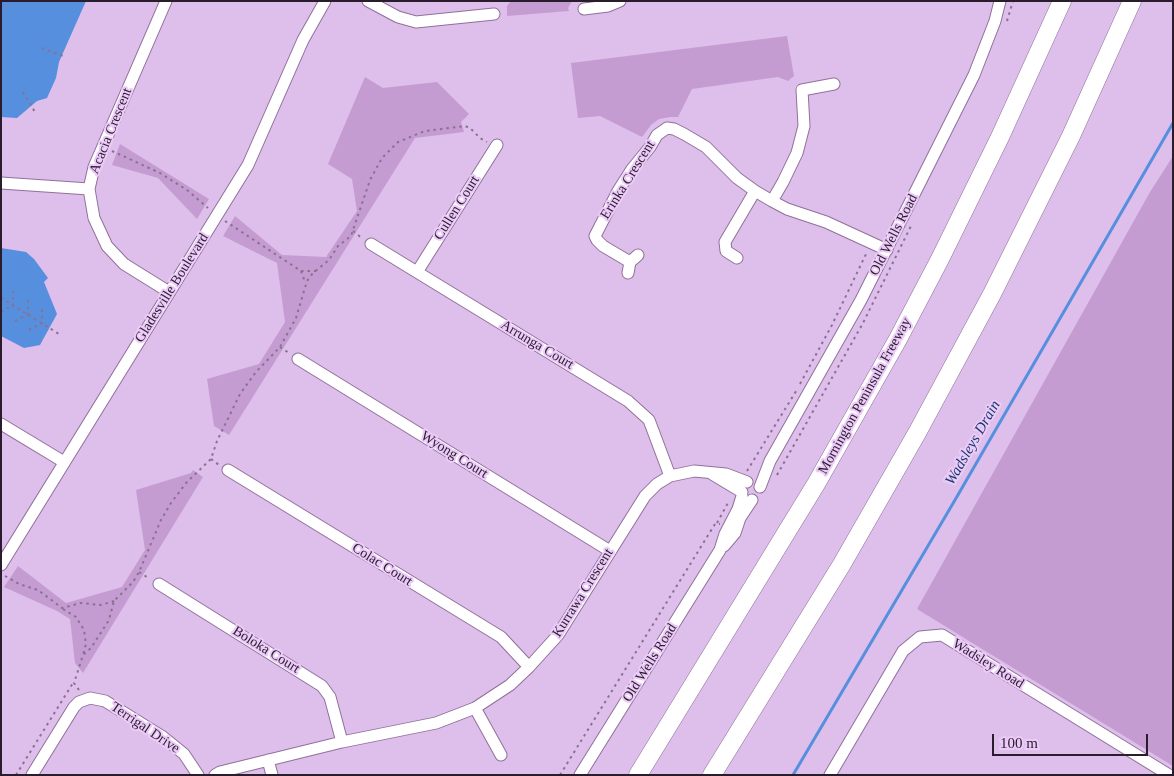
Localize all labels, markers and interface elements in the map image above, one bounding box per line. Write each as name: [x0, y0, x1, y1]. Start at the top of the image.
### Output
street label: Acacia Crescent: [86, 86, 136, 176]
street label: Erinka Crescent: [597, 137, 659, 223]
street label: Cullen Court: [431, 173, 483, 243]
street label: Old Wells Road: [866, 191, 922, 279]
street label: Gladesville Boulevard: [132, 230, 212, 346]
street label: Mornington Peninsula Freeway: [815, 315, 915, 477]
street label: Arrunga Court: [498, 317, 576, 373]
water label: Wadsleys Drain: [941, 397, 1005, 489]
street label: Wyong Court: [417, 428, 491, 482]
street label: Colac Court: [349, 540, 415, 590]
street label: Kurrawa Crescent: [549, 546, 617, 640]
street label: Old Wells Road: [619, 621, 681, 705]
street label: Boloka Court: [229, 623, 303, 677]
street label: Wadsley Road: [949, 635, 1027, 693]
street label: Terrigal Drive: [107, 699, 183, 757]
scale bar: [994, 724, 1150, 756]
text: 100 m: [1000, 735, 1038, 751]

